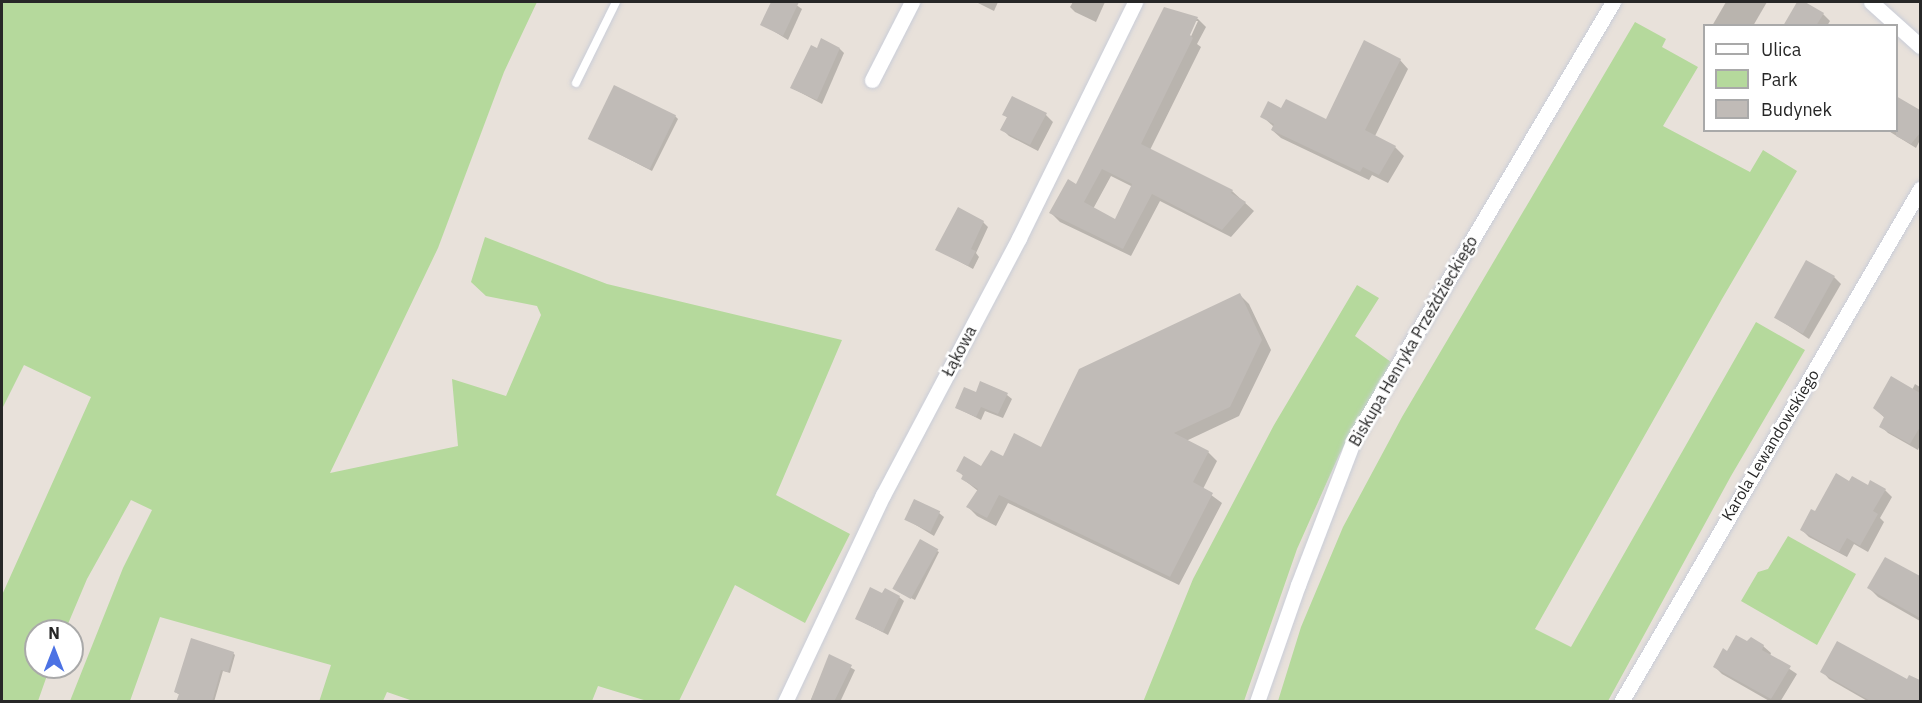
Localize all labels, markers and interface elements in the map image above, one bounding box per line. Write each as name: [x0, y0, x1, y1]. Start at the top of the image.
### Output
legend: [1703, 24, 1898, 132]
text: Ulica: [1761, 38, 1801, 61]
text: Park: [1761, 68, 1797, 91]
text: Budynek: [1761, 98, 1832, 121]
street label: Biskupa Henryka Przeździeckiego: [1345, 232, 1481, 450]
street label: Łąkowa: [938, 322, 980, 380]
street label: Karola Lewandowskiego: [1717, 366, 1823, 524]
north arrow: [24, 619, 84, 679]
text: N: [48, 623, 60, 643]

